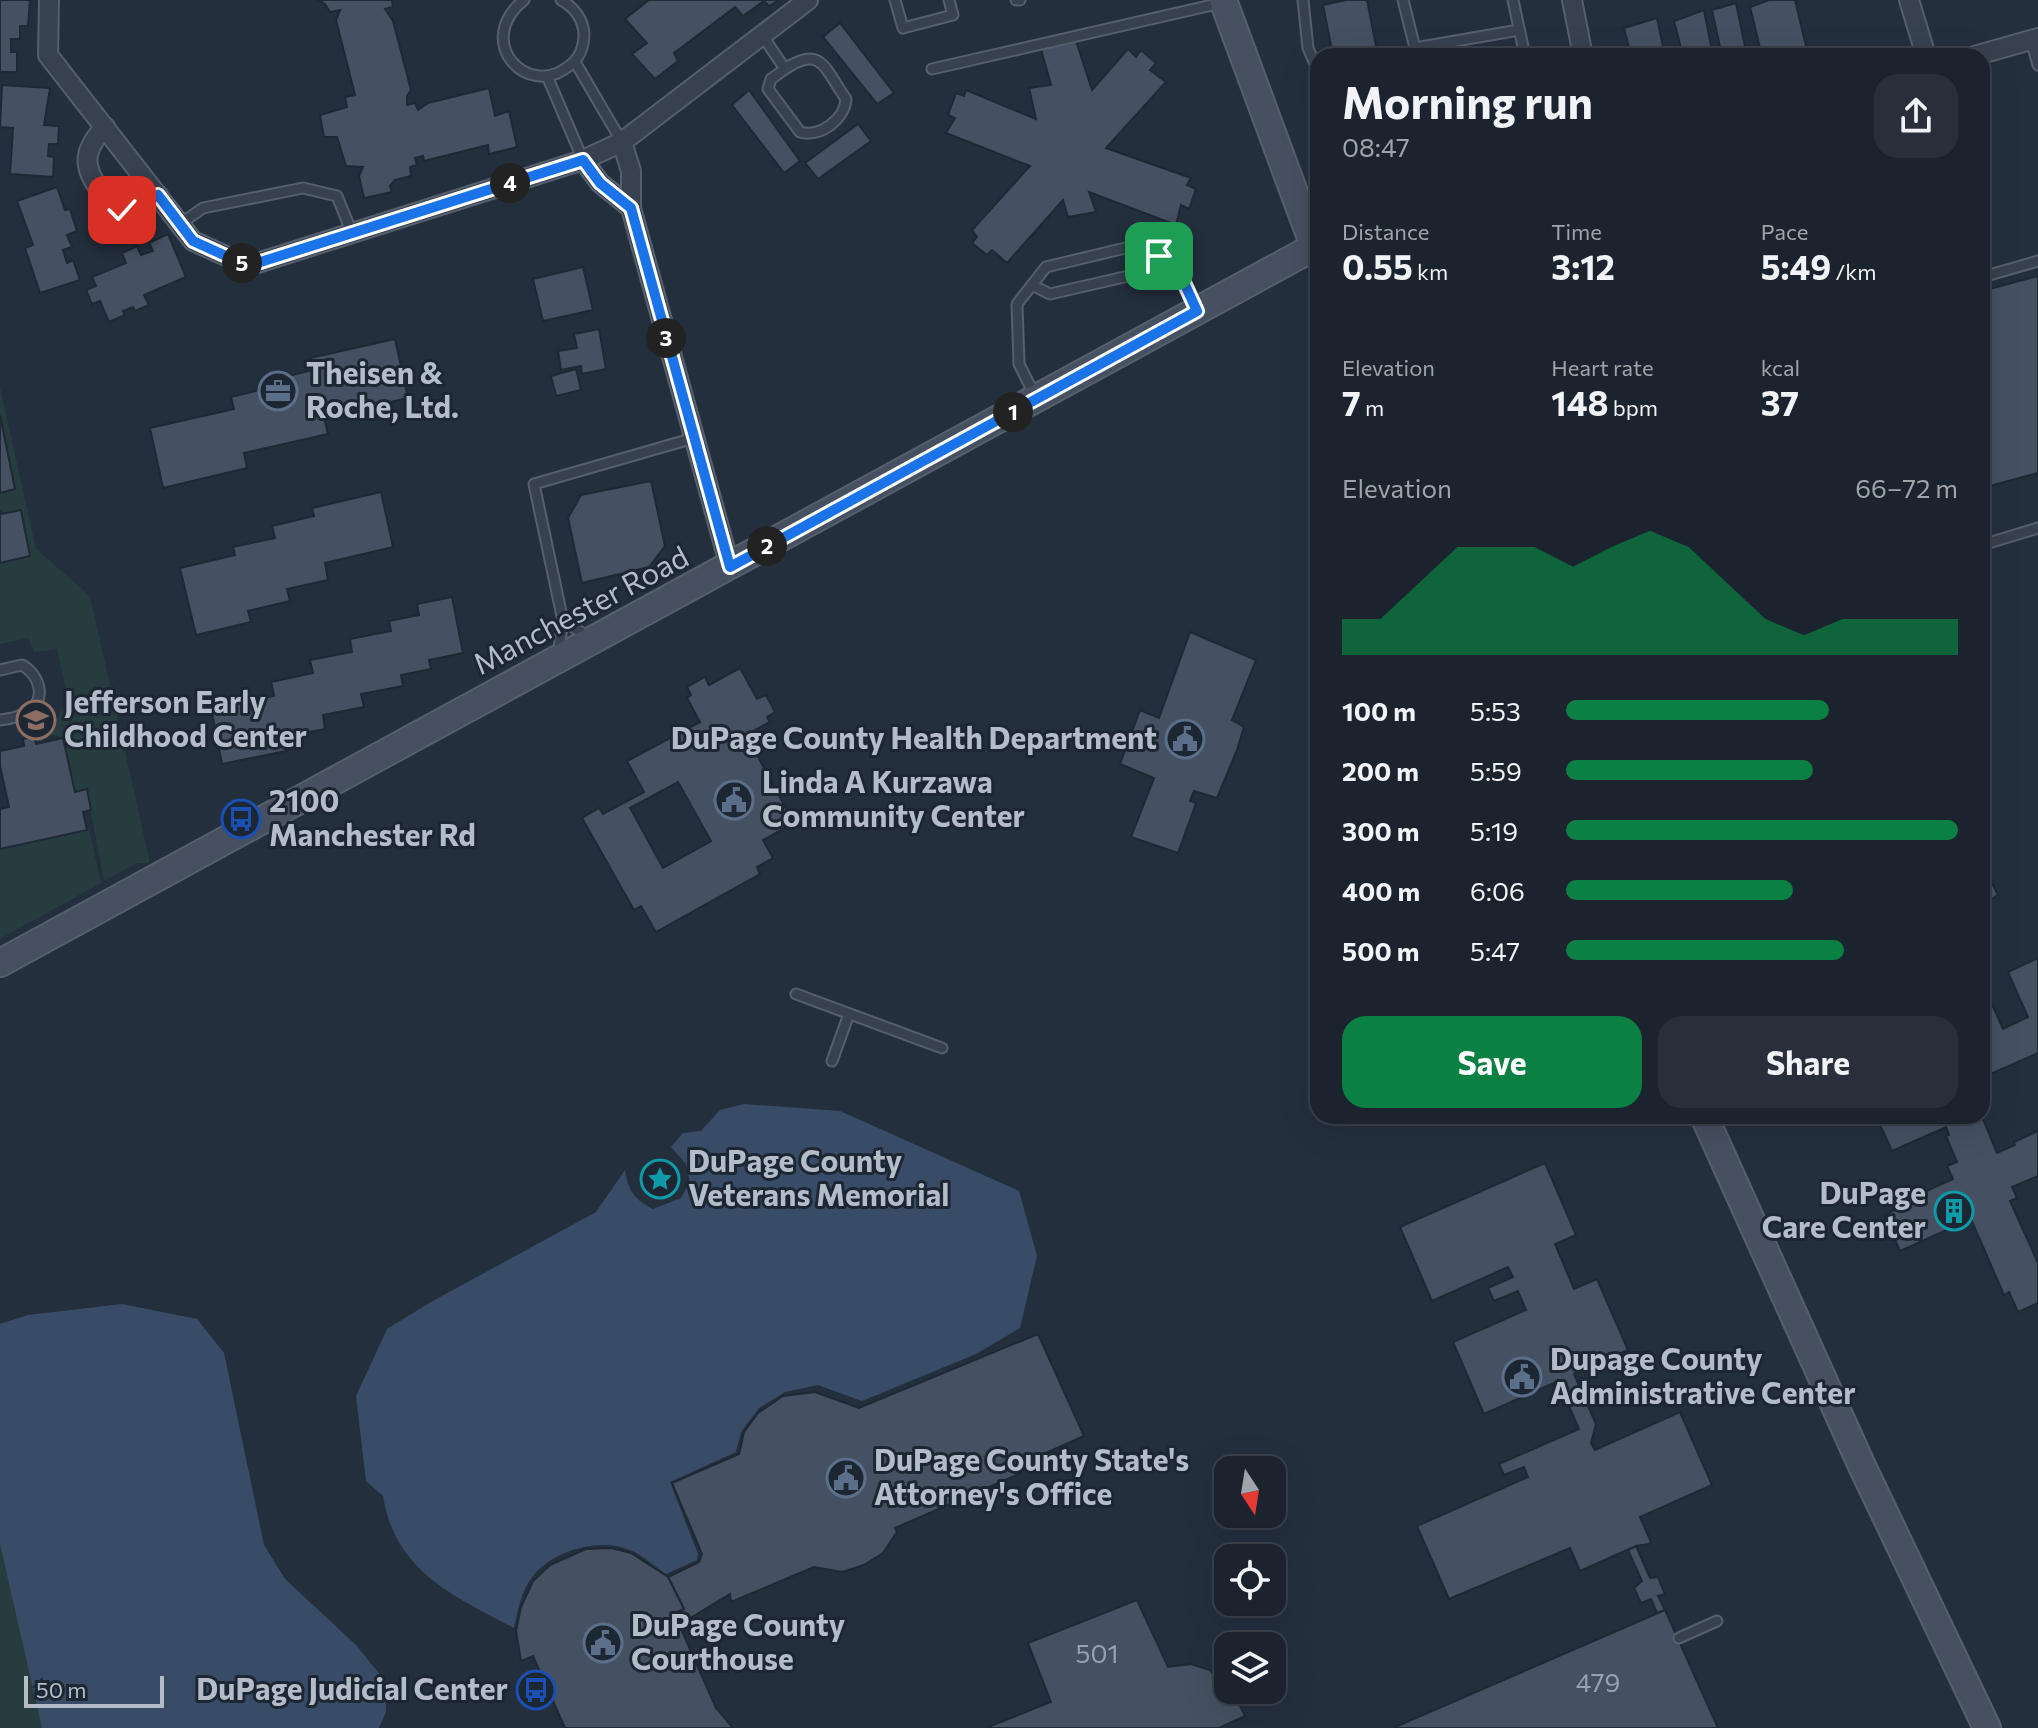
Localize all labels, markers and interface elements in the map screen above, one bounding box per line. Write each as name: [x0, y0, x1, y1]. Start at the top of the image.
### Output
text: Morning run: [1342, 74, 1593, 128]
button: share: [1874, 74, 1958, 158]
text: 08:47: [1342, 131, 1410, 162]
pin: 4: [490, 163, 530, 203]
text: 4: [503, 169, 517, 196]
pin: [88, 176, 156, 244]
icon: check: [100, 188, 144, 232]
text: Distance: [1342, 218, 1429, 245]
text: Time: [1551, 218, 1602, 245]
text: Pace: [1761, 218, 1808, 245]
pin: [1125, 222, 1193, 290]
icon: arrive: [1137, 234, 1181, 278]
pin: 5: [222, 243, 262, 283]
text: 0.55: [1342, 245, 1413, 287]
text: 3:12: [1551, 245, 1615, 287]
text: 5:49: [1761, 245, 1831, 287]
text: 5: [236, 249, 248, 276]
text: km: [1413, 258, 1448, 285]
text: /km: [1831, 258, 1876, 285]
pin: 3: [646, 318, 686, 358]
text: 3: [660, 324, 672, 351]
place label: Theisen & Roche, Ltd.: [306, 353, 459, 424]
text: Elevation: [1342, 354, 1435, 381]
text: Heart rate: [1551, 354, 1654, 381]
text: kcal: [1761, 354, 1800, 381]
office icon: Theisen & Roche, Ltd.: [257, 370, 299, 412]
text: 7: [1342, 381, 1361, 423]
text: 148: [1551, 381, 1609, 423]
text: 37: [1761, 381, 1799, 423]
pin: 1: [993, 392, 1033, 432]
text: m: [1361, 394, 1384, 421]
text: bpm: [1609, 394, 1658, 421]
text: 1: [1008, 398, 1018, 425]
text: Elevation: [1342, 472, 1452, 503]
text: 66–72 m: [1855, 472, 1958, 503]
pin: 2: [747, 526, 787, 566]
text: 2: [761, 532, 773, 559]
street label: Manchester Road: [466, 536, 694, 681]
place label: Jefferson Early Childhood Center: [64, 682, 307, 753]
text: 100 m: [1342, 695, 1416, 726]
text: 5:53: [1470, 695, 1521, 726]
school or university icon: Jefferson Early Childhood Center: [15, 699, 57, 741]
place label: DuPage County Health Department: [671, 718, 1157, 755]
public building icon: DuPage County Health Department: [1164, 718, 1206, 760]
text: 200 m: [1342, 755, 1419, 786]
text: 5:59: [1470, 755, 1522, 786]
place label: Linda A Kurzawa Community Center: [762, 762, 1025, 833]
public building icon: Linda A Kurzawa Community Center: [713, 779, 755, 821]
place label: 2100 Manchester Rd: [269, 781, 476, 852]
bus stop icon: 2100 Manchester Rd: [220, 798, 262, 840]
text: 300 m: [1342, 815, 1419, 846]
text: 5:19: [1470, 815, 1518, 846]
text: 400 m: [1342, 875, 1420, 906]
text: 6:06: [1470, 875, 1525, 906]
text: 500 m: [1342, 935, 1419, 966]
text: 5:47: [1470, 935, 1520, 966]
button: Save: [1342, 1016, 1642, 1108]
button: Share: [1658, 1016, 1958, 1108]
place label: DuPage County Veterans Memorial: [688, 1141, 950, 1212]
place icon: DuPage County Veterans Memorial: [639, 1158, 681, 1200]
place label: DuPage Care Center: [1762, 1173, 1926, 1244]
building icon: DuPage Care Center: [1933, 1190, 1975, 1232]
place label: Dupage County Administrative Center: [1550, 1339, 1856, 1410]
public building icon: Dupage County Administrative Center: [1501, 1356, 1543, 1398]
place label: DuPage County State's Attorney's Office: [874, 1440, 1189, 1511]
north arrow: [1214, 1456, 1286, 1528]
map controls: [1214, 1456, 1286, 1704]
public building icon: DuPage County State's Attorney's Office: [825, 1457, 867, 1499]
button: locate: [1214, 1544, 1286, 1616]
place label: DuPage County Courthouse: [631, 1605, 846, 1676]
public building icon: DuPage County Courthouse: [582, 1622, 624, 1664]
button: layers: [1214, 1632, 1286, 1704]
house number: 501: [1075, 1637, 1119, 1668]
house number: 479: [1576, 1666, 1620, 1697]
place label: DuPage Judicial Center: [196, 1669, 508, 1706]
bus stop icon: DuPage Judicial Center: [515, 1669, 557, 1711]
scale bar: [24, 1672, 164, 1708]
text: 50 m: [36, 1676, 86, 1703]

